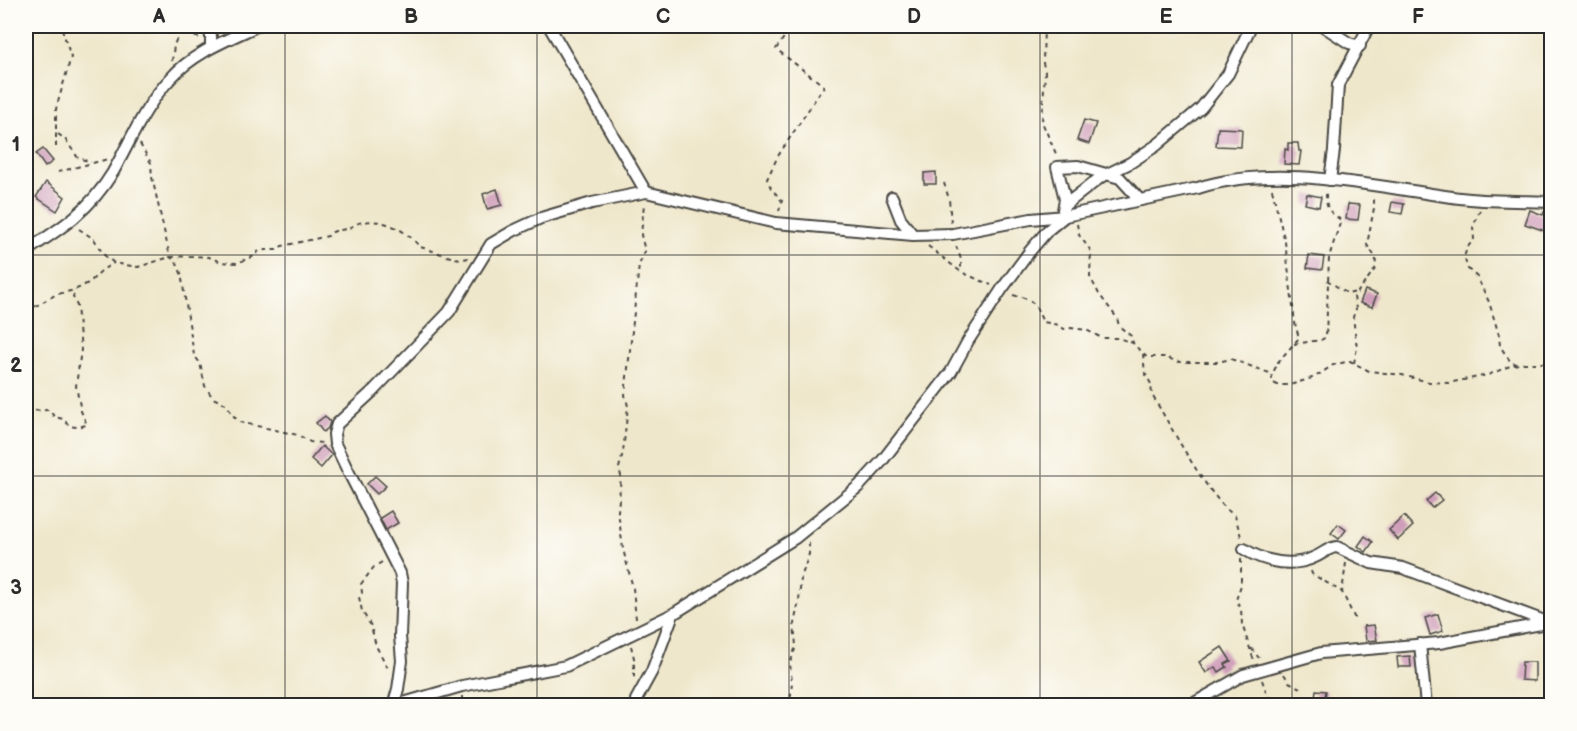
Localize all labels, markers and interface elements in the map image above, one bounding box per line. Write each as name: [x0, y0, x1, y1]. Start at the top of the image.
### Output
text: A: [152, 5, 166, 29]
text: B: [404, 5, 418, 29]
text: C: [656, 5, 670, 29]
text: D: [907, 5, 921, 29]
text: E: [1160, 5, 1173, 29]
text: F: [1412, 5, 1424, 29]
text: 1: [12, 133, 20, 157]
text: 2: [10, 354, 22, 378]
text: 3: [10, 576, 22, 600]

